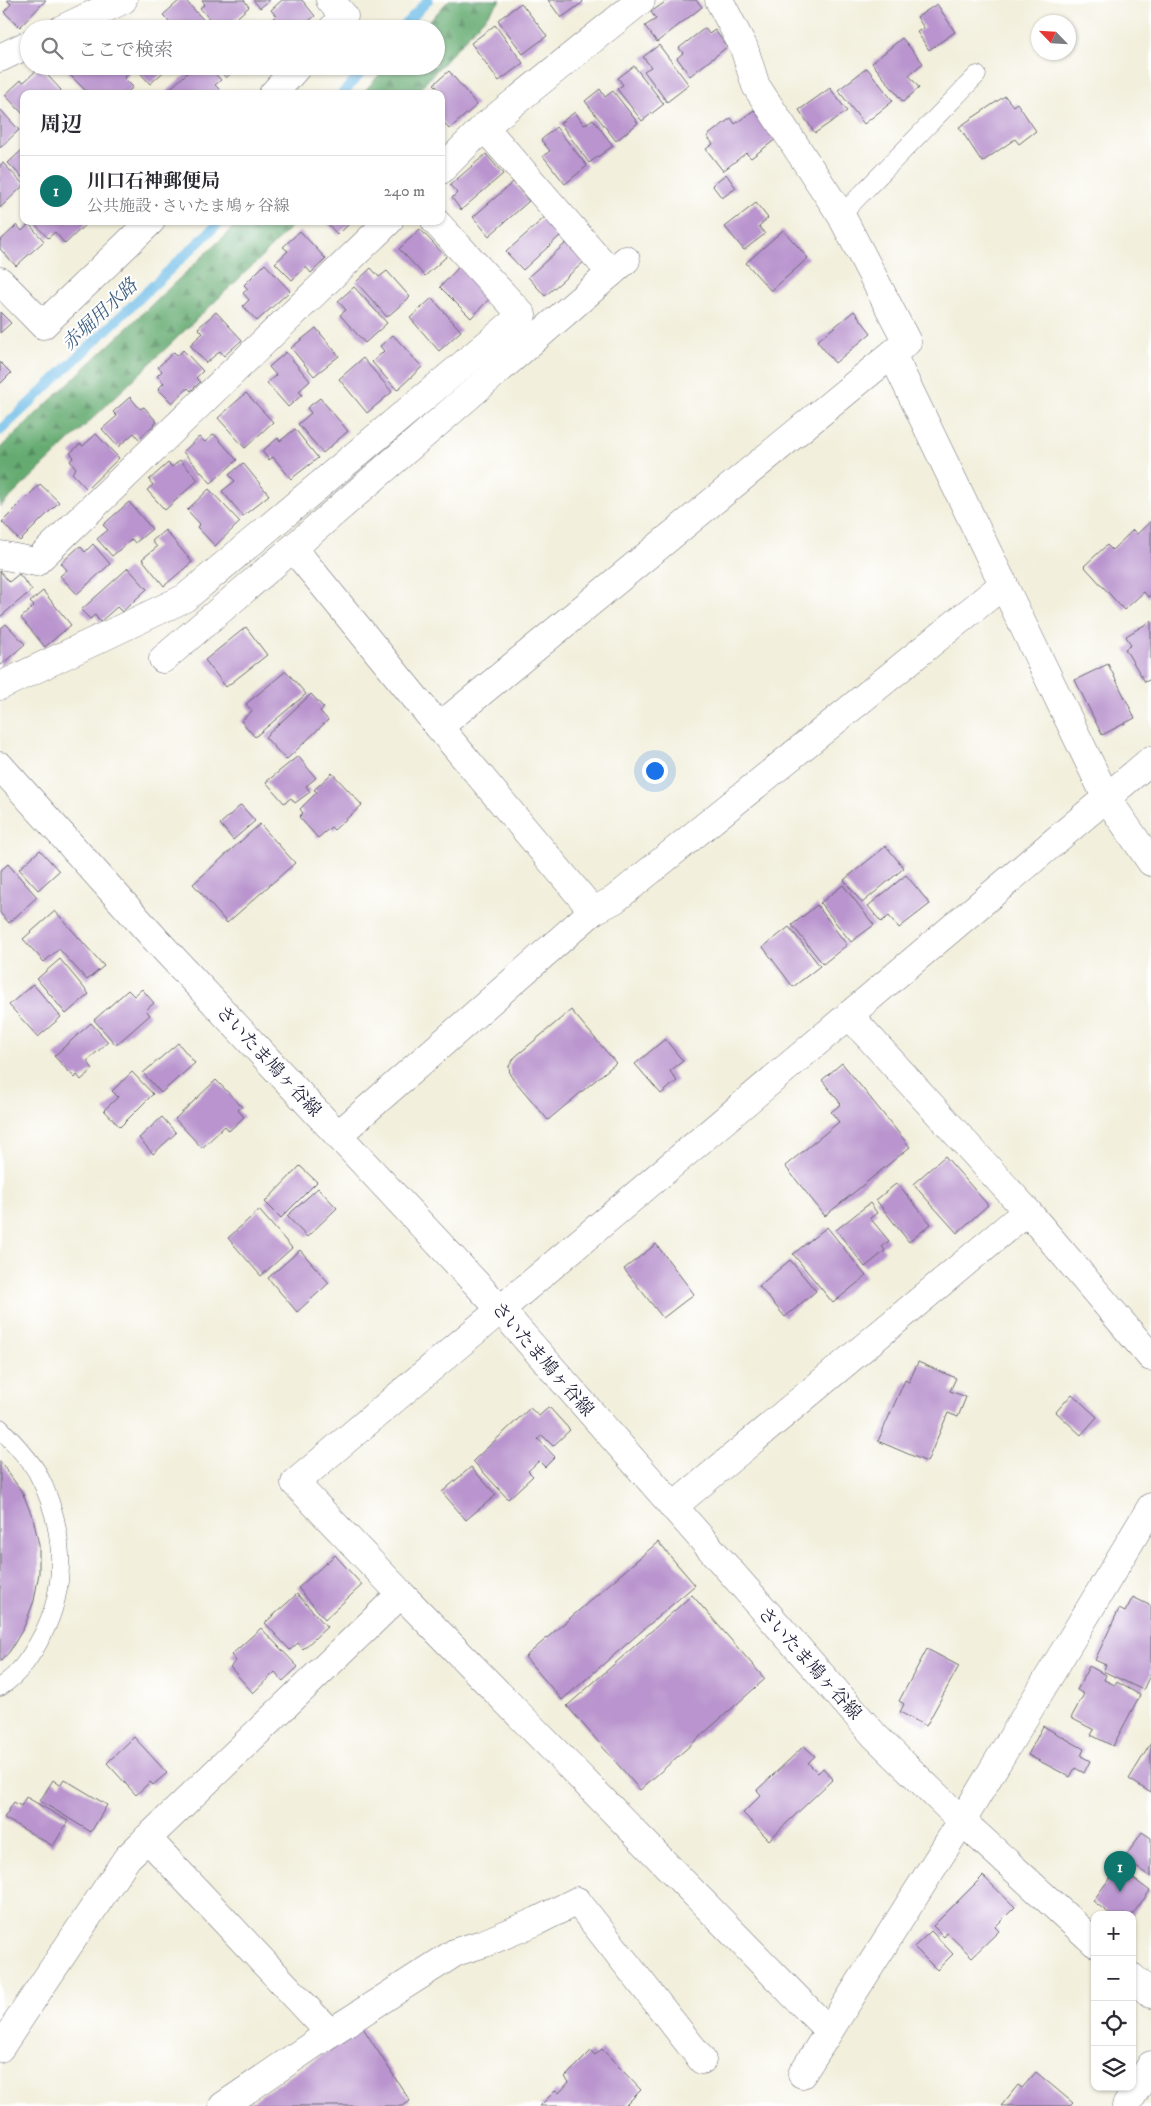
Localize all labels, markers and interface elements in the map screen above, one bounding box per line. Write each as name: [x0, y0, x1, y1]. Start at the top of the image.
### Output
north arrow: [1031, 15, 1076, 60]
search box: [20, 20, 445, 75]
icon: search: [38, 34, 66, 62]
text: ここで検索: [78, 39, 173, 62]
text: 周辺: [40, 112, 82, 138]
text: 川口石神郵便局: [87, 170, 220, 193]
text: 1: [53, 181, 59, 201]
text: 240 m: [384, 181, 425, 201]
text: 公共施設 · さいたま鳩ヶ谷線: [87, 196, 290, 216]
water label: 赤堀用水路: [57, 273, 144, 356]
your location: [642, 758, 668, 784]
street label: さいたま鳩ヶ谷線: [211, 1002, 325, 1122]
street label: さいたま鳩ヶ谷線: [487, 1298, 598, 1421]
street label: さいたま鳩ヶ谷線: [753, 1603, 866, 1725]
pin: 1: [1104, 1851, 1136, 1892]
map controls: [1091, 1911, 1136, 2091]
button: +: [1091, 1911, 1136, 1956]
button: −: [1091, 1956, 1136, 2001]
button: locate: [1091, 2001, 1136, 2046]
button: layers: [1091, 2046, 1136, 2091]

